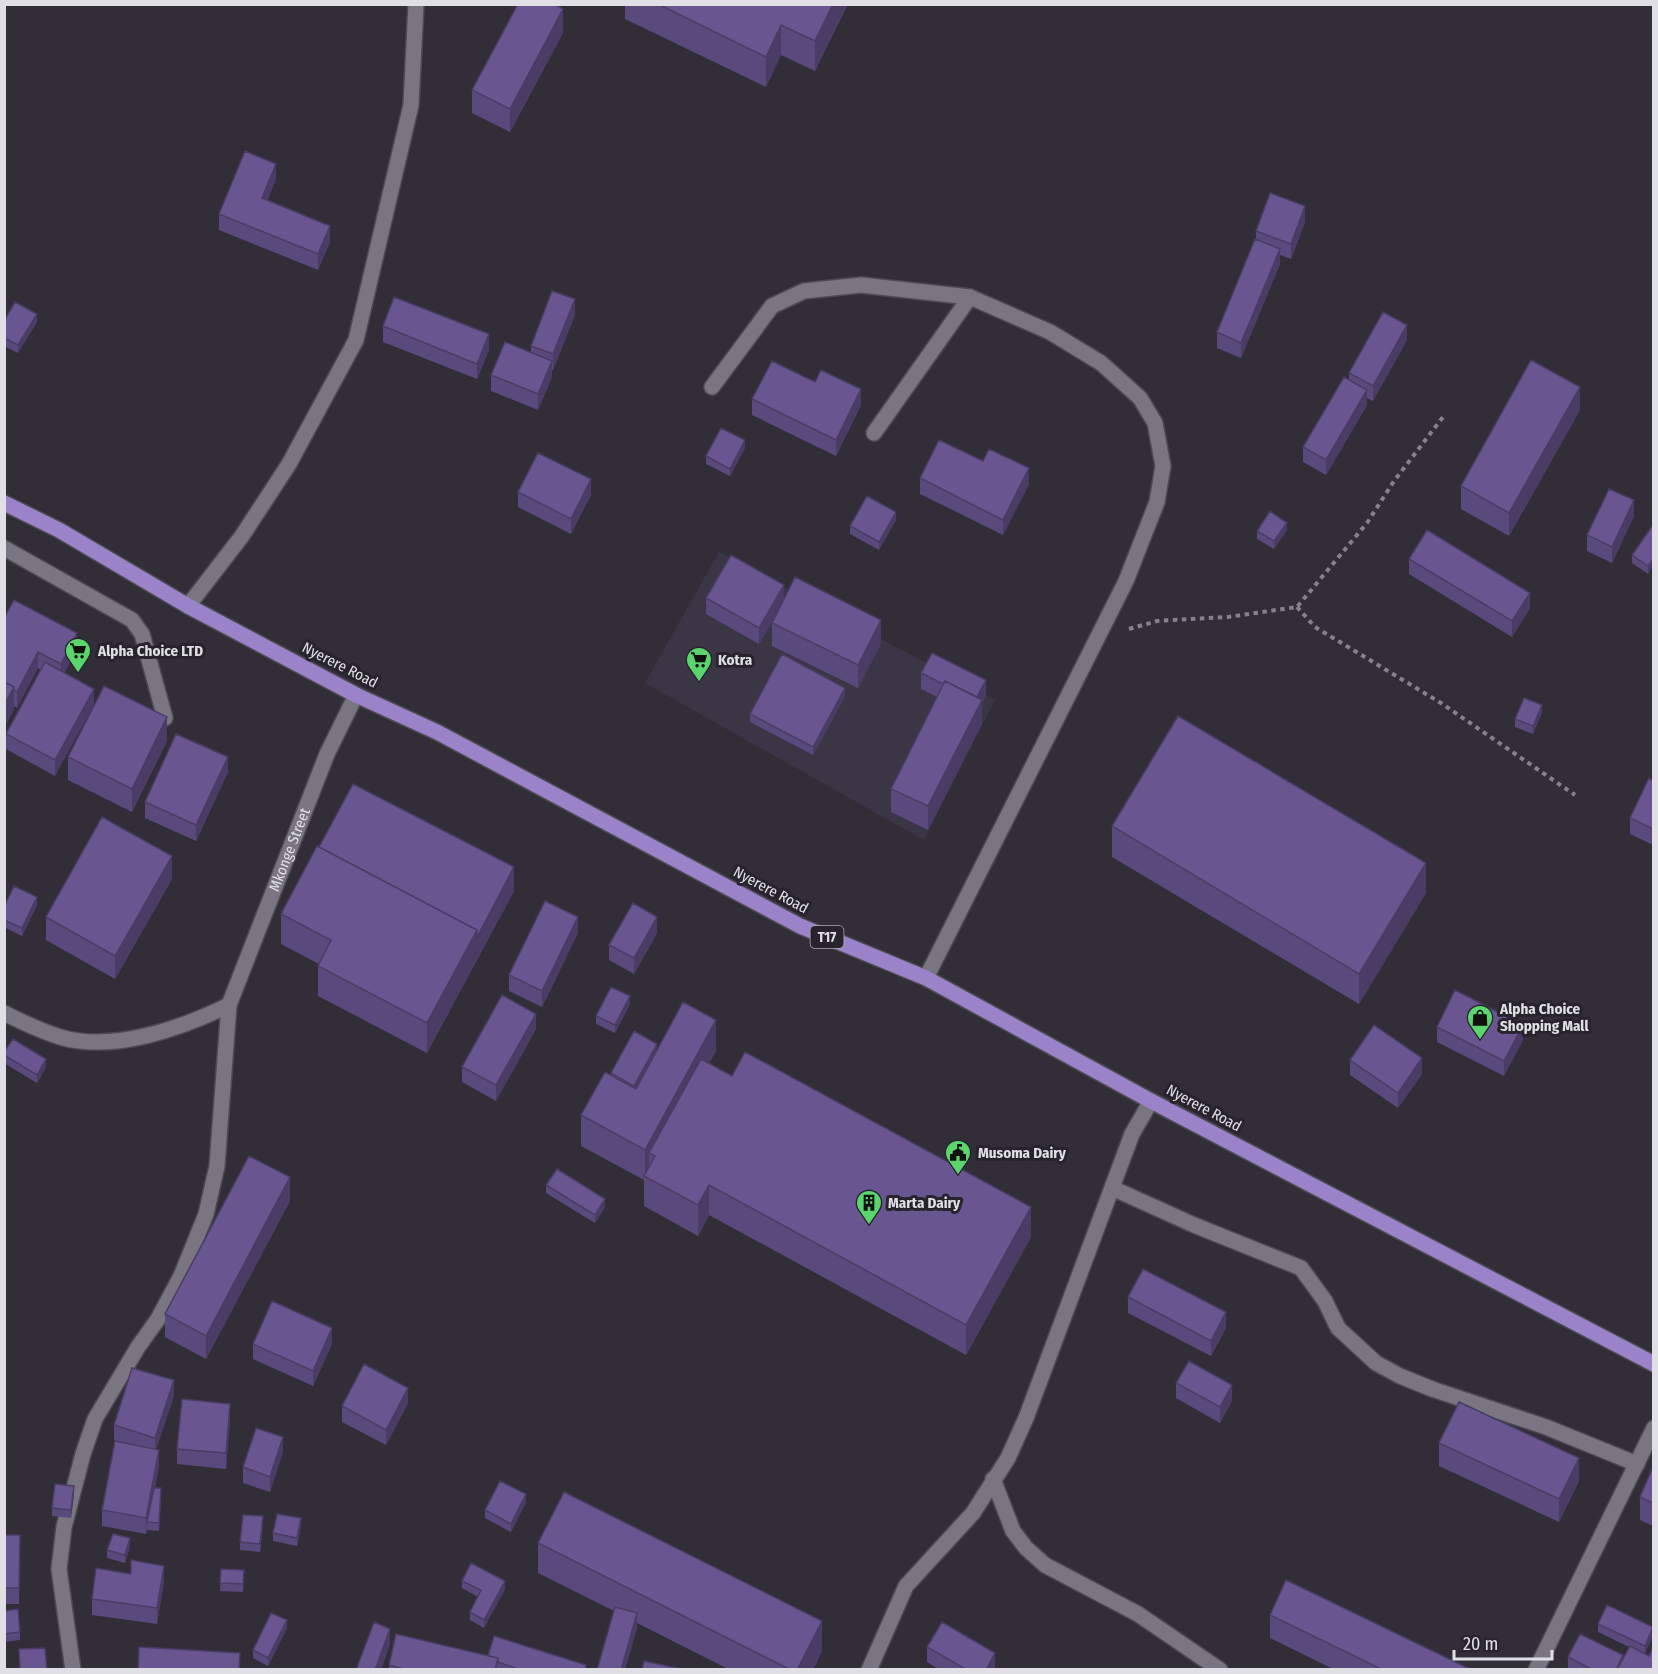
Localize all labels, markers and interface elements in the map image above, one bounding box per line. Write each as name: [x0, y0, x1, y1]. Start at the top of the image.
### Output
supermarket icon: Alpha Choice LTD: [63, 636, 93, 674]
street label: Nyerere Road: [299, 638, 381, 692]
place label: Alpha Choice LTD: [97, 642, 203, 660]
supermarket icon: Kotra: [684, 645, 714, 683]
place label: Kotra: [718, 651, 753, 669]
street label: Mkonge Street: [265, 805, 314, 894]
street label: Nyerere Road: [730, 863, 812, 917]
road number: T17: [810, 926, 844, 948]
place label: Alpha Choice Shopping Mall: [1499, 1000, 1589, 1035]
shop icon: Alpha Choice Shopping Mall: [1465, 1003, 1495, 1041]
street label: Nyerere Road: [1163, 1081, 1245, 1135]
public building icon: Musoma Dairy: [943, 1138, 973, 1176]
place label: Musoma Dairy: [978, 1144, 1067, 1162]
building icon: Marta Dairy: [854, 1188, 884, 1226]
place label: Marta Dairy: [888, 1194, 961, 1212]
scale bar: [1454, 1623, 1552, 1661]
text: 20 m: [1463, 1633, 1498, 1655]

